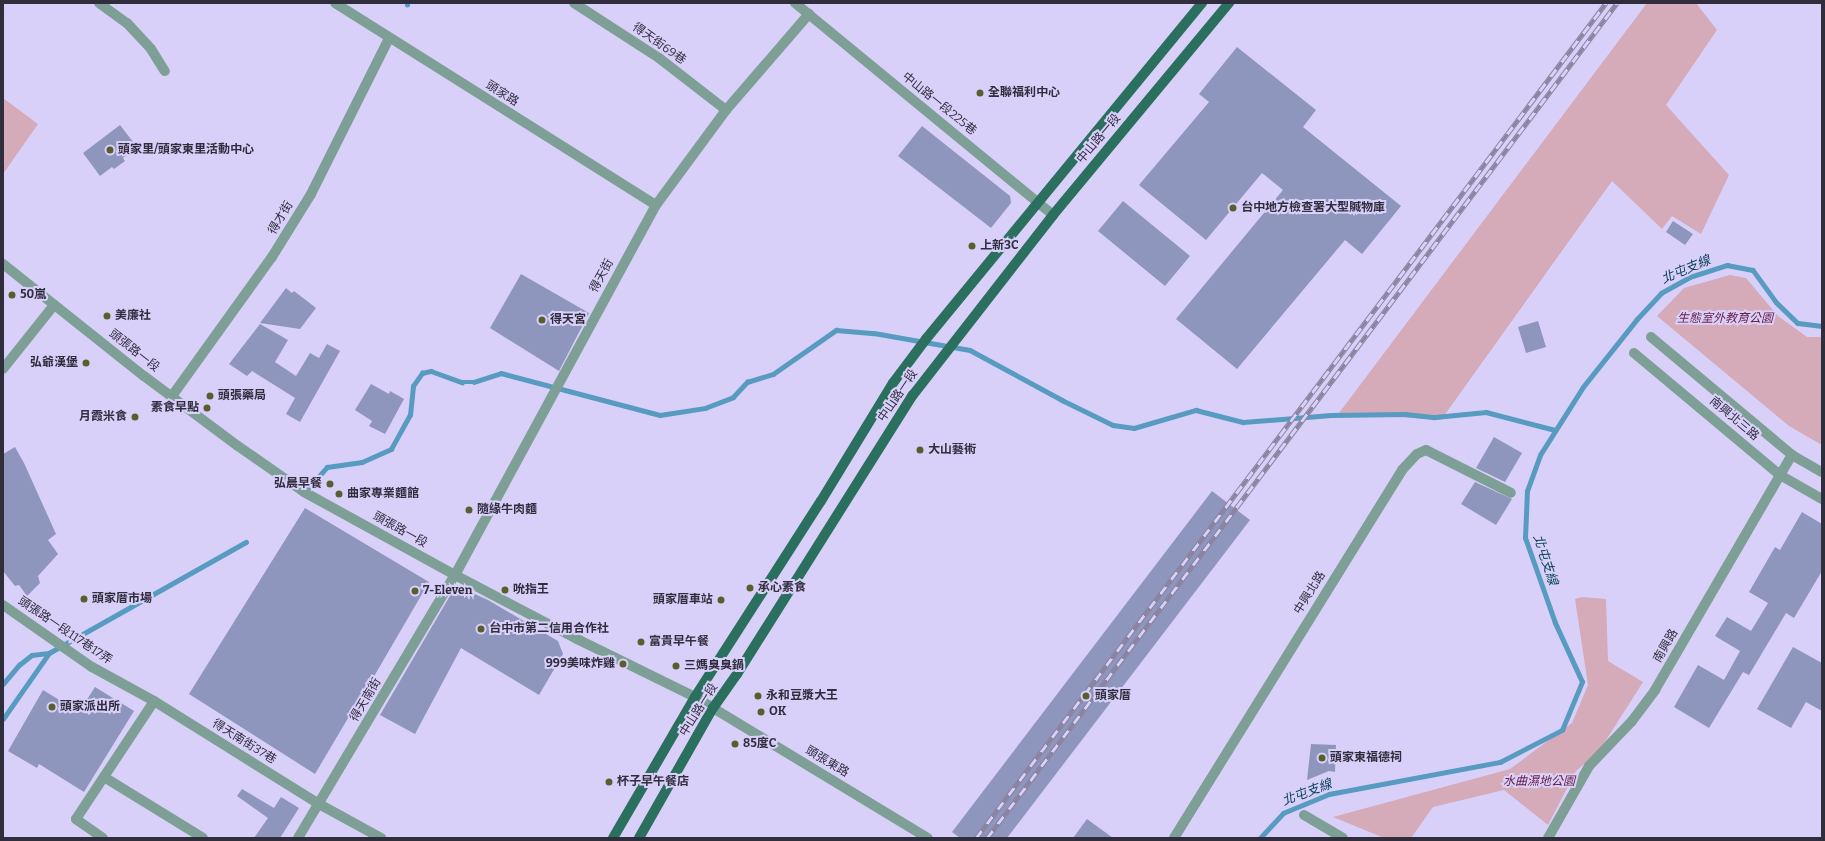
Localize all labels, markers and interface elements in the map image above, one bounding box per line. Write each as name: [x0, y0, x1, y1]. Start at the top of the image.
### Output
street label: 得天街69巷: [629, 20, 689, 68]
street label: 中山路一段225巷: [899, 70, 979, 138]
street label: 頭家路: [483, 78, 521, 110]
place label: 全聯福利中心: [988, 86, 1060, 100]
marker: 全聯福利中心: [975, 88, 985, 98]
street label: 中山路一段: [1074, 111, 1124, 167]
place label: 頭家里/頭家東里活動中心: [118, 143, 254, 157]
marker: 頭家里/頭家東里活動中心: [105, 145, 115, 155]
street label: 得才街: [266, 199, 296, 237]
place label: 台中地方檢查署大型贓物庫: [1241, 201, 1385, 215]
marker: 台中地方檢查署大型贓物庫: [1228, 203, 1238, 213]
place label: 上新3C: [980, 239, 1018, 253]
marker: 上新3C: [967, 241, 977, 251]
water label: 北屯支線: [1659, 253, 1713, 287]
street label: 得天街: [587, 257, 617, 295]
place label: 50嵐: [20, 288, 46, 302]
marker: 50嵐: [7, 290, 17, 300]
place label: 美廉社: [115, 309, 151, 323]
marker: 美廉社: [102, 311, 112, 321]
park label: 生態室外教育公園: [1677, 312, 1773, 326]
place label: 得天宮: [550, 313, 586, 327]
marker: 得天宮: [537, 315, 547, 325]
street label: 頭張路一段: [106, 327, 162, 375]
place label: 弘爺漢堡: [30, 356, 78, 370]
marker: 弘爺漢堡: [81, 358, 91, 368]
street label: 中山路一段: [875, 367, 921, 425]
place label: 頭張藥局: [218, 389, 266, 403]
marker: 頭張藥局: [205, 391, 215, 401]
street label: 南興北三路: [1706, 394, 1762, 444]
place label: 素食早點: [151, 401, 199, 415]
marker: 素食早點: [202, 403, 212, 413]
place label: 月霞米食: [79, 410, 127, 424]
marker: 月霞米食: [130, 412, 140, 422]
place label: 大山藝術: [928, 443, 976, 457]
marker: 大山藝術: [915, 445, 925, 455]
place label: 弘晨早餐: [274, 477, 322, 491]
marker: 弘晨早餐: [325, 479, 335, 489]
place label: 曲家專業麵館: [347, 487, 419, 501]
marker: 曲家專業麵館: [334, 489, 344, 499]
place label: 隨緣牛肉麵: [477, 503, 537, 517]
marker: 隨緣牛肉麵: [464, 505, 474, 515]
street label: 頭張路一段: [370, 509, 430, 551]
water label: 北屯支線: [1530, 533, 1560, 587]
street label: 中興北路: [1291, 569, 1329, 617]
place label: 承心素食: [758, 581, 806, 595]
place label: 吮指王: [513, 583, 549, 597]
marker: 承心素食: [745, 583, 755, 593]
place label: 7-Eleven: [423, 584, 472, 598]
marker: 吮指王: [500, 585, 510, 595]
marker: 7-Eleven: [410, 586, 420, 596]
place label: 頭家厝市場: [92, 592, 152, 606]
place label: 頭家厝車站: [653, 593, 713, 607]
street label: 頭張路一段117巷17弄: [15, 594, 115, 668]
marker: 頭家厝市場: [79, 594, 89, 604]
marker: 頭家厝車站: [716, 595, 726, 605]
place label: 台中市第二信用合作社: [489, 622, 609, 636]
marker: 台中市第二信用合作社: [476, 624, 486, 634]
street label: 南興路: [1651, 627, 1681, 665]
place label: 富貴早午餐: [649, 635, 709, 649]
marker: 富貴早午餐: [636, 637, 646, 647]
place label: 999美味炸雞: [546, 657, 615, 671]
marker: 999美味炸雞: [618, 659, 628, 669]
place label: 三媽臭臭鍋: [684, 659, 744, 673]
marker: 三媽臭臭鍋: [671, 661, 681, 671]
street label: 得天南街: [347, 676, 385, 724]
street label: 中山路一段: [677, 681, 721, 739]
place label: 永和豆漿大王: [766, 689, 838, 703]
place label: 頭家厝: [1095, 689, 1131, 703]
marker: 頭家厝: [1080, 690, 1092, 702]
marker: 永和豆漿大王: [753, 691, 763, 701]
place label: 頭家派出所: [60, 700, 120, 714]
marker: 頭家派出所: [47, 702, 57, 712]
place label: OK: [769, 705, 786, 719]
marker: OK: [756, 707, 766, 717]
street label: 得天南街37巷: [209, 717, 279, 767]
place label: 85度C: [743, 737, 776, 751]
marker: 85度C: [730, 739, 740, 749]
street label: 頭張東路: [803, 743, 851, 781]
place label: 頭家東福德祠: [1330, 751, 1402, 765]
marker: 頭家東福德祠: [1317, 753, 1327, 763]
place label: 杯子早午餐店: [617, 775, 689, 789]
park label: 水曲濕地公園: [1503, 775, 1575, 789]
water label: 北屯支線: [1280, 776, 1334, 810]
marker: 杯子早午餐店: [604, 777, 614, 787]

